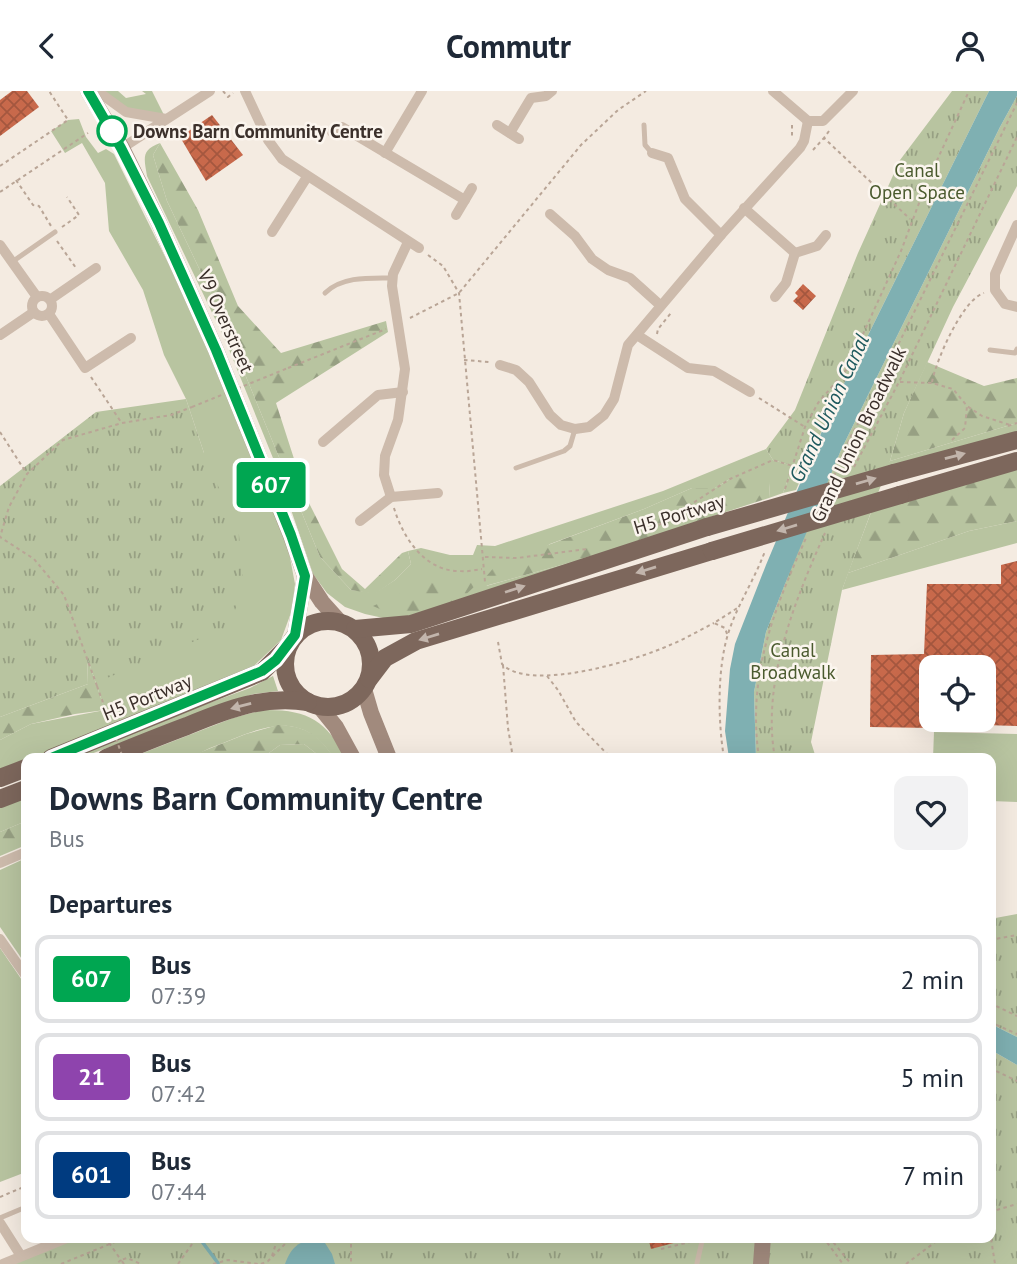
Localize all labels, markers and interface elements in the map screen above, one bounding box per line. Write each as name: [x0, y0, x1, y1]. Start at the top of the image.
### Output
text: Commutr: [446, 25, 571, 67]
icon: back: [28, 27, 66, 65]
icon: person: [951, 27, 989, 65]
marker: Downs Barn Community Centre: [97, 116, 127, 146]
place label: Downs Barn Community Centre: [133, 119, 383, 143]
park label: Canal Open Space: [869, 158, 965, 204]
street label: V9 Overstreet: [192, 265, 260, 377]
water label: Grand Union Canal: [783, 329, 875, 487]
street label: Grand Union Broadwalk: [805, 342, 911, 526]
one-way arrow: [945, 451, 966, 461]
line badge: 607: [231, 462, 311, 508]
text: 607: [251, 469, 291, 500]
one-way arrow: [856, 475, 878, 486]
street label: H5 Portway: [631, 489, 728, 539]
one-way arrow: [777, 524, 798, 534]
one-way arrow: [636, 566, 657, 576]
one-way arrow: [505, 583, 526, 594]
one-way arrow: [418, 632, 439, 643]
park label: Canal Broadwalk: [750, 638, 836, 684]
map controls: [919, 655, 996, 732]
button: locate: [919, 655, 996, 732]
street label: H5 Portway: [99, 668, 195, 726]
one-way arrow: [230, 701, 251, 711]
text: Downs Barn Community Centre: [49, 776, 483, 819]
button: heart: [894, 776, 968, 850]
text: Bus: [49, 824, 85, 853]
text: Departures: [49, 887, 172, 920]
text: Bus: [151, 948, 191, 981]
text: 607: [71, 963, 112, 994]
text: 2 min: [901, 963, 964, 996]
text: 07:39: [151, 981, 206, 1010]
text: Bus: [151, 1046, 191, 1079]
text: 21: [78, 1061, 105, 1092]
text: 5 min: [901, 1061, 964, 1094]
text: 07:42: [151, 1079, 206, 1108]
text: Bus: [151, 1144, 191, 1177]
text: 601: [71, 1159, 112, 1190]
text: 7 min: [902, 1159, 964, 1192]
text: 07:44: [151, 1177, 206, 1206]

